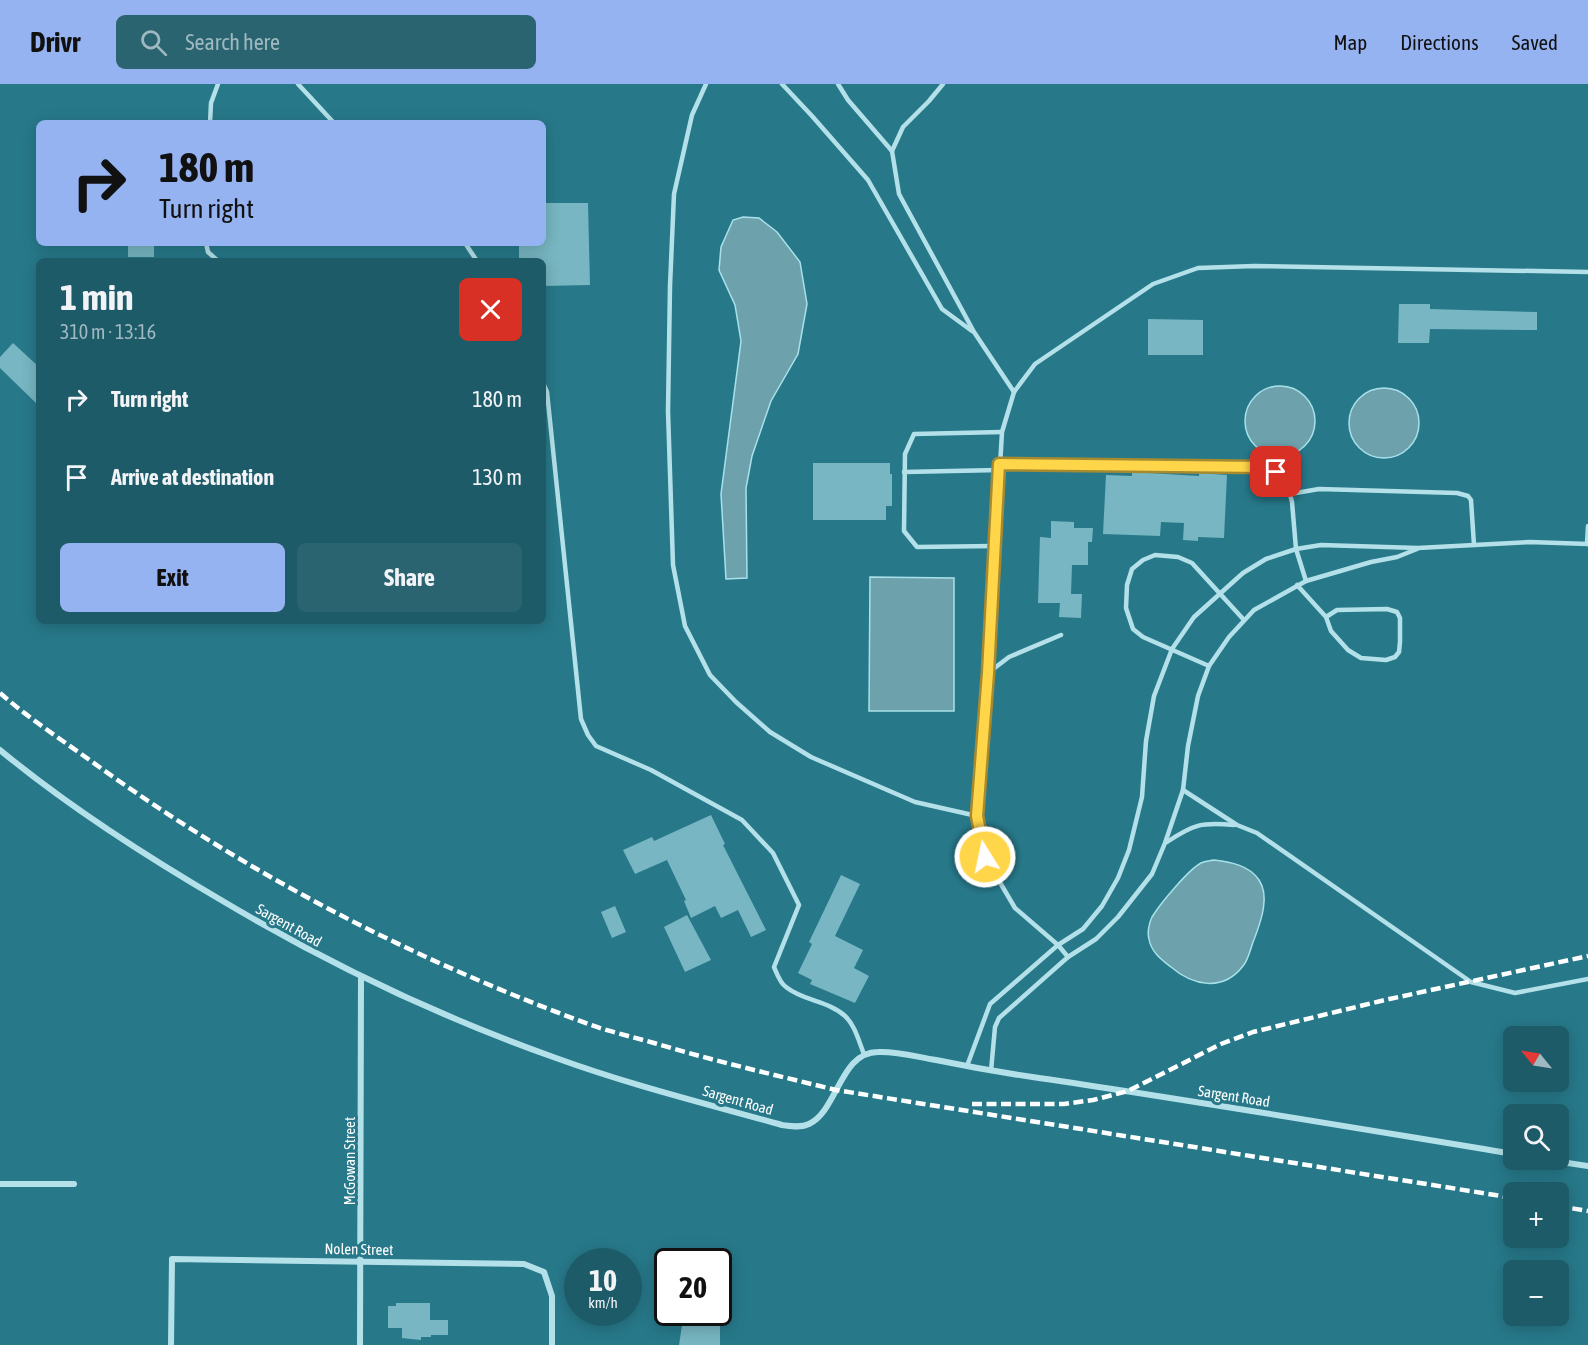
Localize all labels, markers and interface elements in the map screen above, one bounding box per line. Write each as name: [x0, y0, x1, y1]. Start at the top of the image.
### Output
search box: [116, 15, 536, 69]
text: Drivr: [30, 26, 80, 58]
icon: search: [137, 26, 170, 59]
text: Search here: [185, 29, 280, 55]
text: Map: [1333, 30, 1367, 54]
text: Directions: [1400, 30, 1479, 54]
text: Saved: [1512, 30, 1558, 54]
text: 180 m: [159, 143, 254, 191]
icon: right: [60, 144, 138, 222]
text: Turn right: [159, 193, 254, 224]
text: 1 min: [60, 276, 134, 318]
button: close: [459, 278, 522, 341]
text: 310 m · 13:16: [60, 320, 156, 343]
icon: right: [60, 383, 93, 416]
text: Turn right: [111, 386, 188, 412]
text: 180 m: [472, 386, 522, 412]
pin: [1250, 446, 1301, 497]
icon: arrive: [1259, 455, 1292, 488]
icon: arrive: [60, 461, 93, 494]
text: Arrive at destination: [111, 464, 274, 490]
text: 130 m: [472, 464, 522, 490]
button: Exit: [60, 543, 285, 612]
button: Share: [297, 543, 522, 612]
position arrow: [953, 825, 1017, 889]
street label: Sargent Road: [253, 900, 325, 950]
north arrow: [1503, 1026, 1569, 1092]
map controls: [1503, 1026, 1569, 1326]
street label: Sargent Road: [701, 1082, 775, 1118]
street label: Sargent Road: [1197, 1082, 1271, 1110]
button: search: [1503, 1104, 1569, 1170]
street label: McGowan Street: [341, 1117, 358, 1205]
button: +: [1503, 1182, 1569, 1248]
street label: Nolen Street: [324, 1240, 394, 1258]
speed limit sign: 20: [654, 1248, 732, 1326]
button: −: [1503, 1260, 1569, 1326]
text: 10: [589, 1263, 617, 1297]
text: km/h: [588, 1294, 618, 1311]

